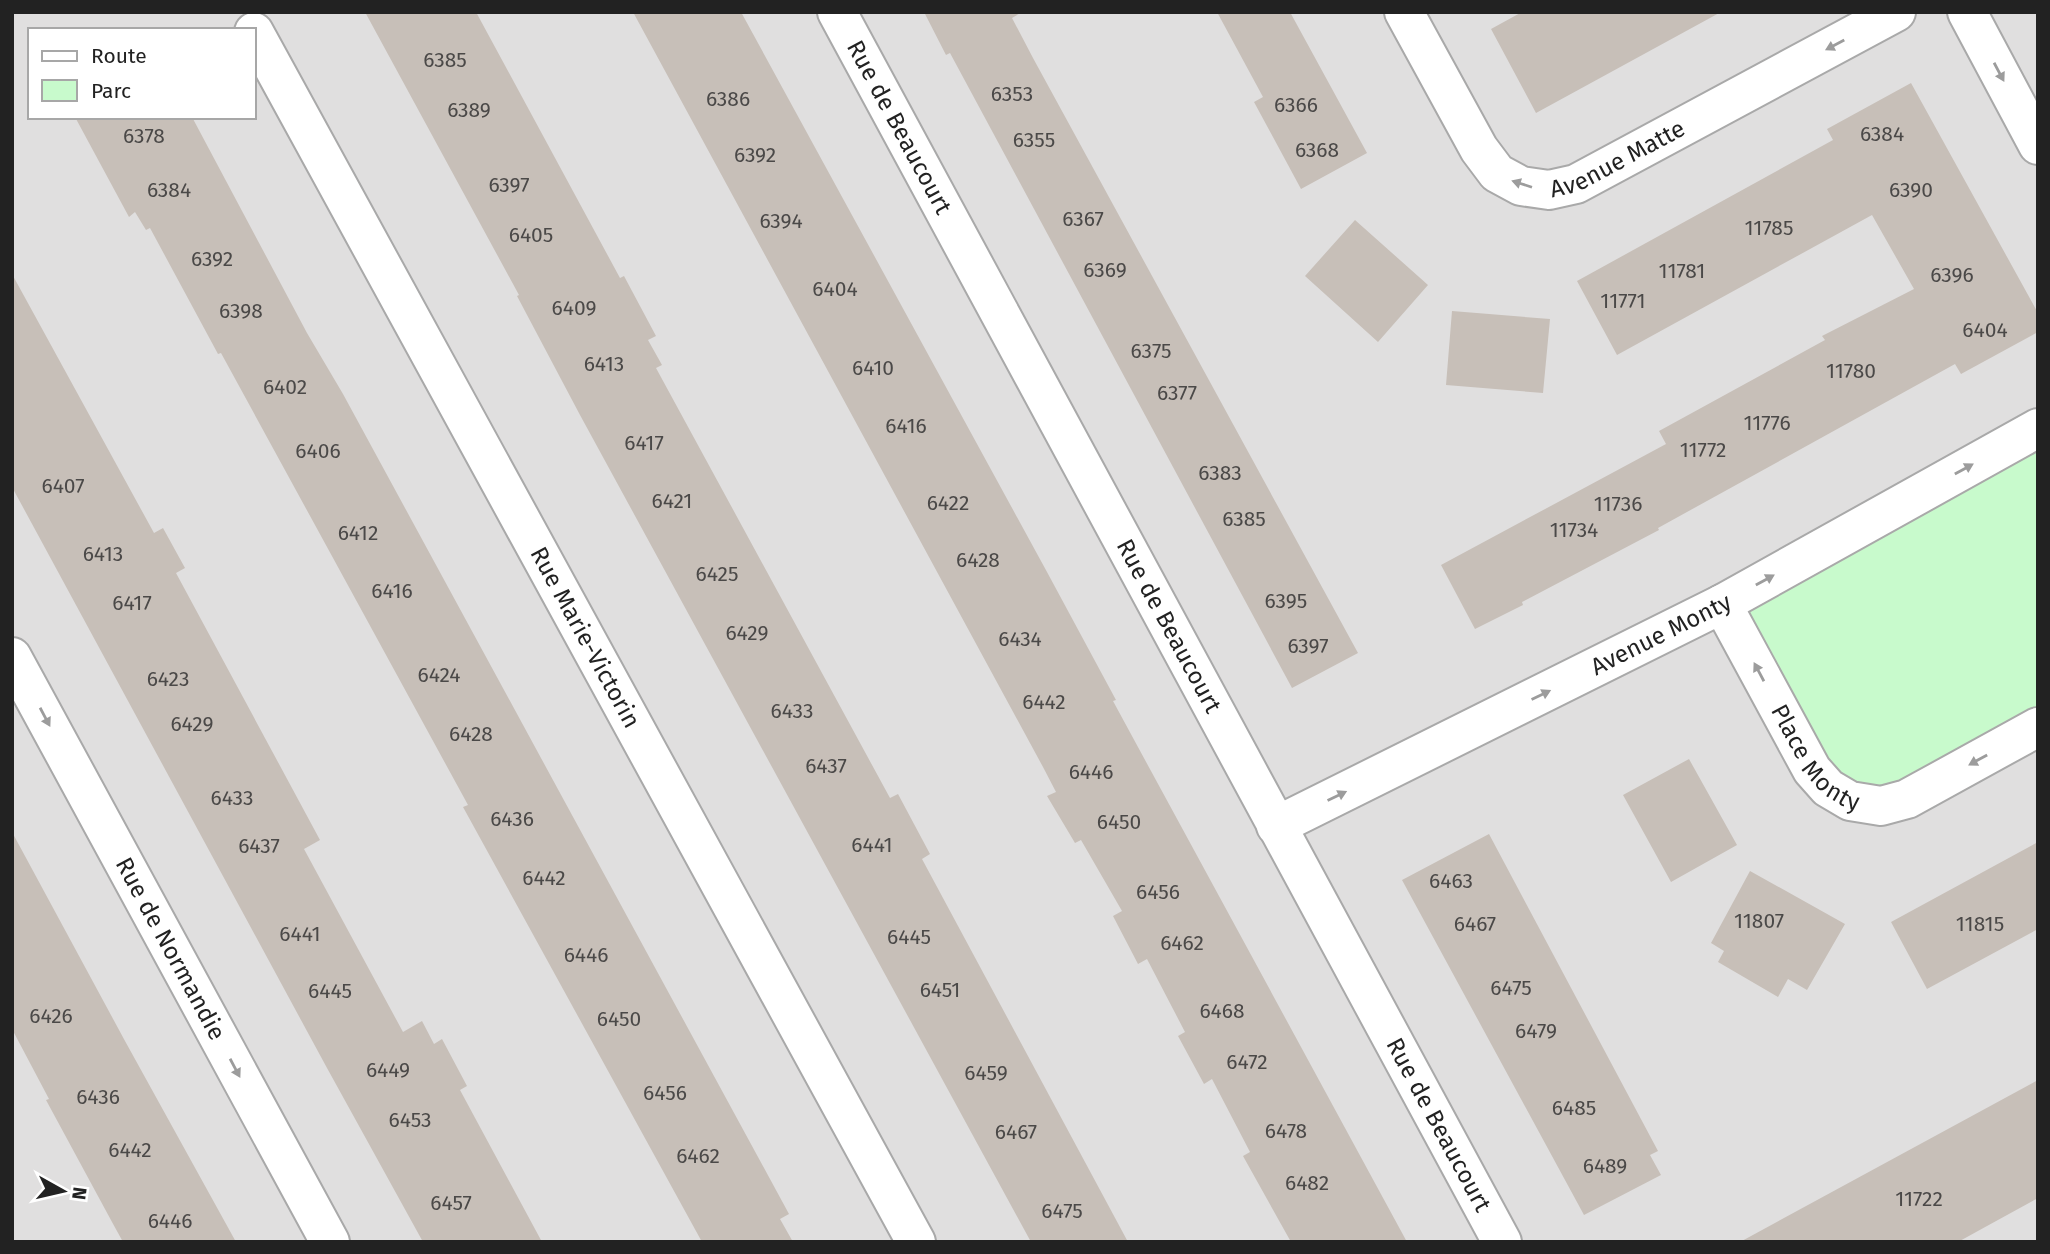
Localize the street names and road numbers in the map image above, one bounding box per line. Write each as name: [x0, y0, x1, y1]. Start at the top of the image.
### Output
street label: Rue de Beaucourt: [841, 36, 958, 219]
street label: Avenue Matte: [1547, 114, 1690, 203]
street label: Rue de Beaucourt: [1111, 534, 1227, 718]
street label: Rue Marie-Victorin: [524, 542, 646, 733]
street label: Avenue Monty: [1586, 588, 1736, 681]
street label: Place Monty: [1765, 700, 1861, 816]
street label: Rue de Normandie: [110, 853, 231, 1045]
street label: Rue de Beaucourt: [1380, 1033, 1497, 1217]

